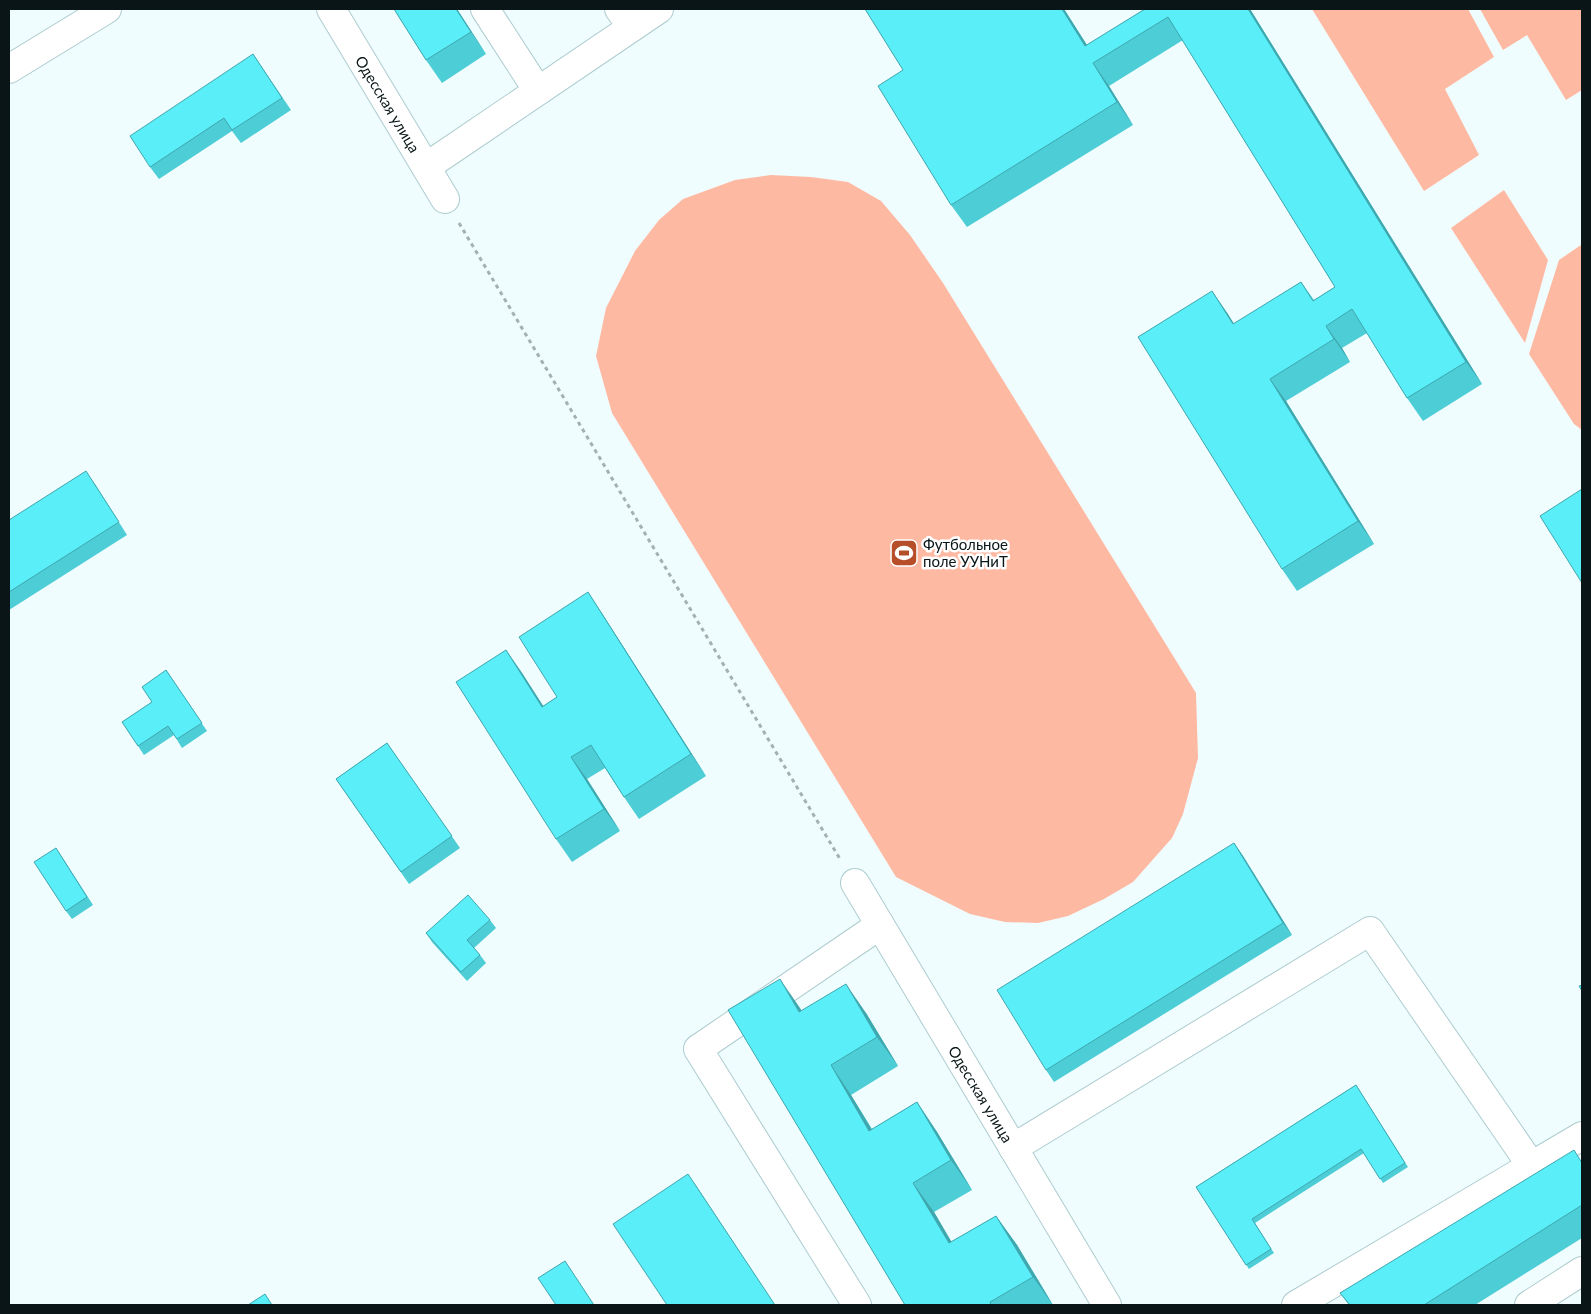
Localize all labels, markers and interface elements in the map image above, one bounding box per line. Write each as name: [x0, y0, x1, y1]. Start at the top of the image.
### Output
street label: Одесская улица: [352, 52, 424, 156]
place label: Футбольное поле УУНиТ: [923, 535, 1008, 570]
sports icon: Футбольное поле УУНиТ: [889, 538, 919, 568]
street label: Одесская улица: [945, 1042, 1017, 1146]

